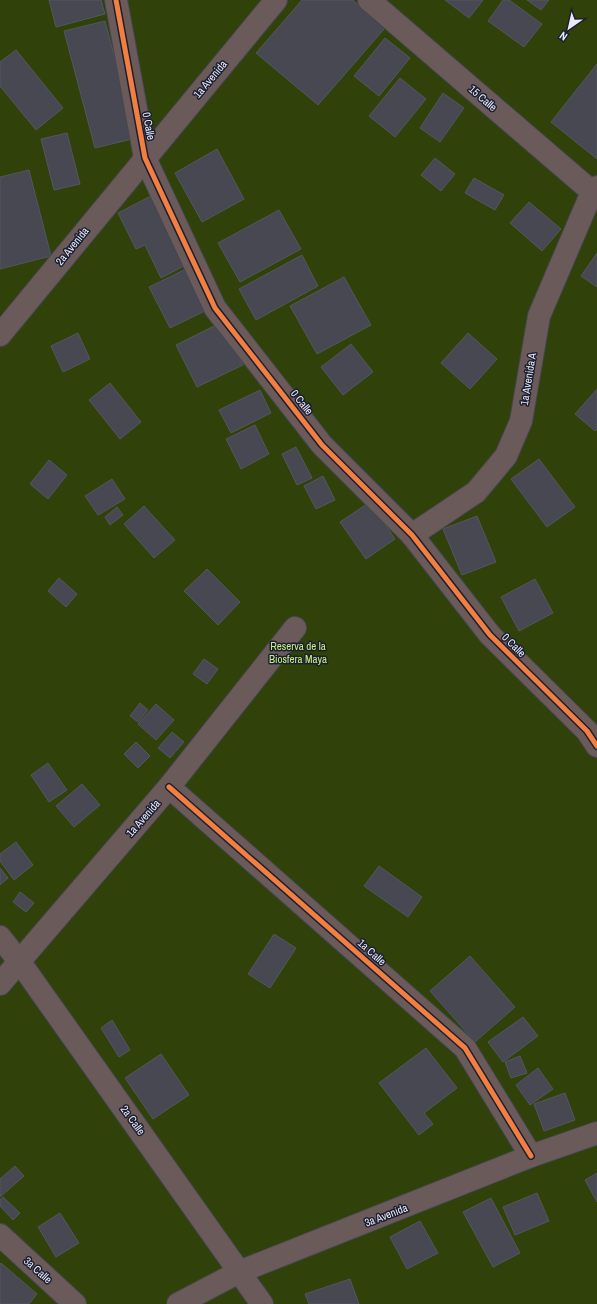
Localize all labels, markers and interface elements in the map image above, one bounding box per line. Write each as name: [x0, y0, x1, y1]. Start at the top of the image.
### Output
north arrow: [549, 8, 589, 48]
text: N: [557, 29, 570, 44]
street label: 1a Avenida: [190, 57, 230, 101]
street label: 15 Calle: [466, 82, 500, 114]
street label: 0 Calle: [140, 111, 158, 141]
street label: 2a Avenida: [52, 224, 92, 268]
street label: 1a Avenida A: [517, 351, 539, 406]
street label: 0 Calle: [288, 387, 316, 417]
street label: 0 Calle: [499, 630, 529, 660]
park label: Reserva de la Biosfera Maya: [269, 639, 327, 666]
street label: 1a Avenida: [123, 796, 163, 840]
street label: 1a Calle: [355, 936, 389, 968]
street label: 2a Calle: [118, 1102, 148, 1138]
street label: 3a Avenida: [362, 1200, 410, 1230]
street label: 3a Calle: [21, 1254, 55, 1286]

